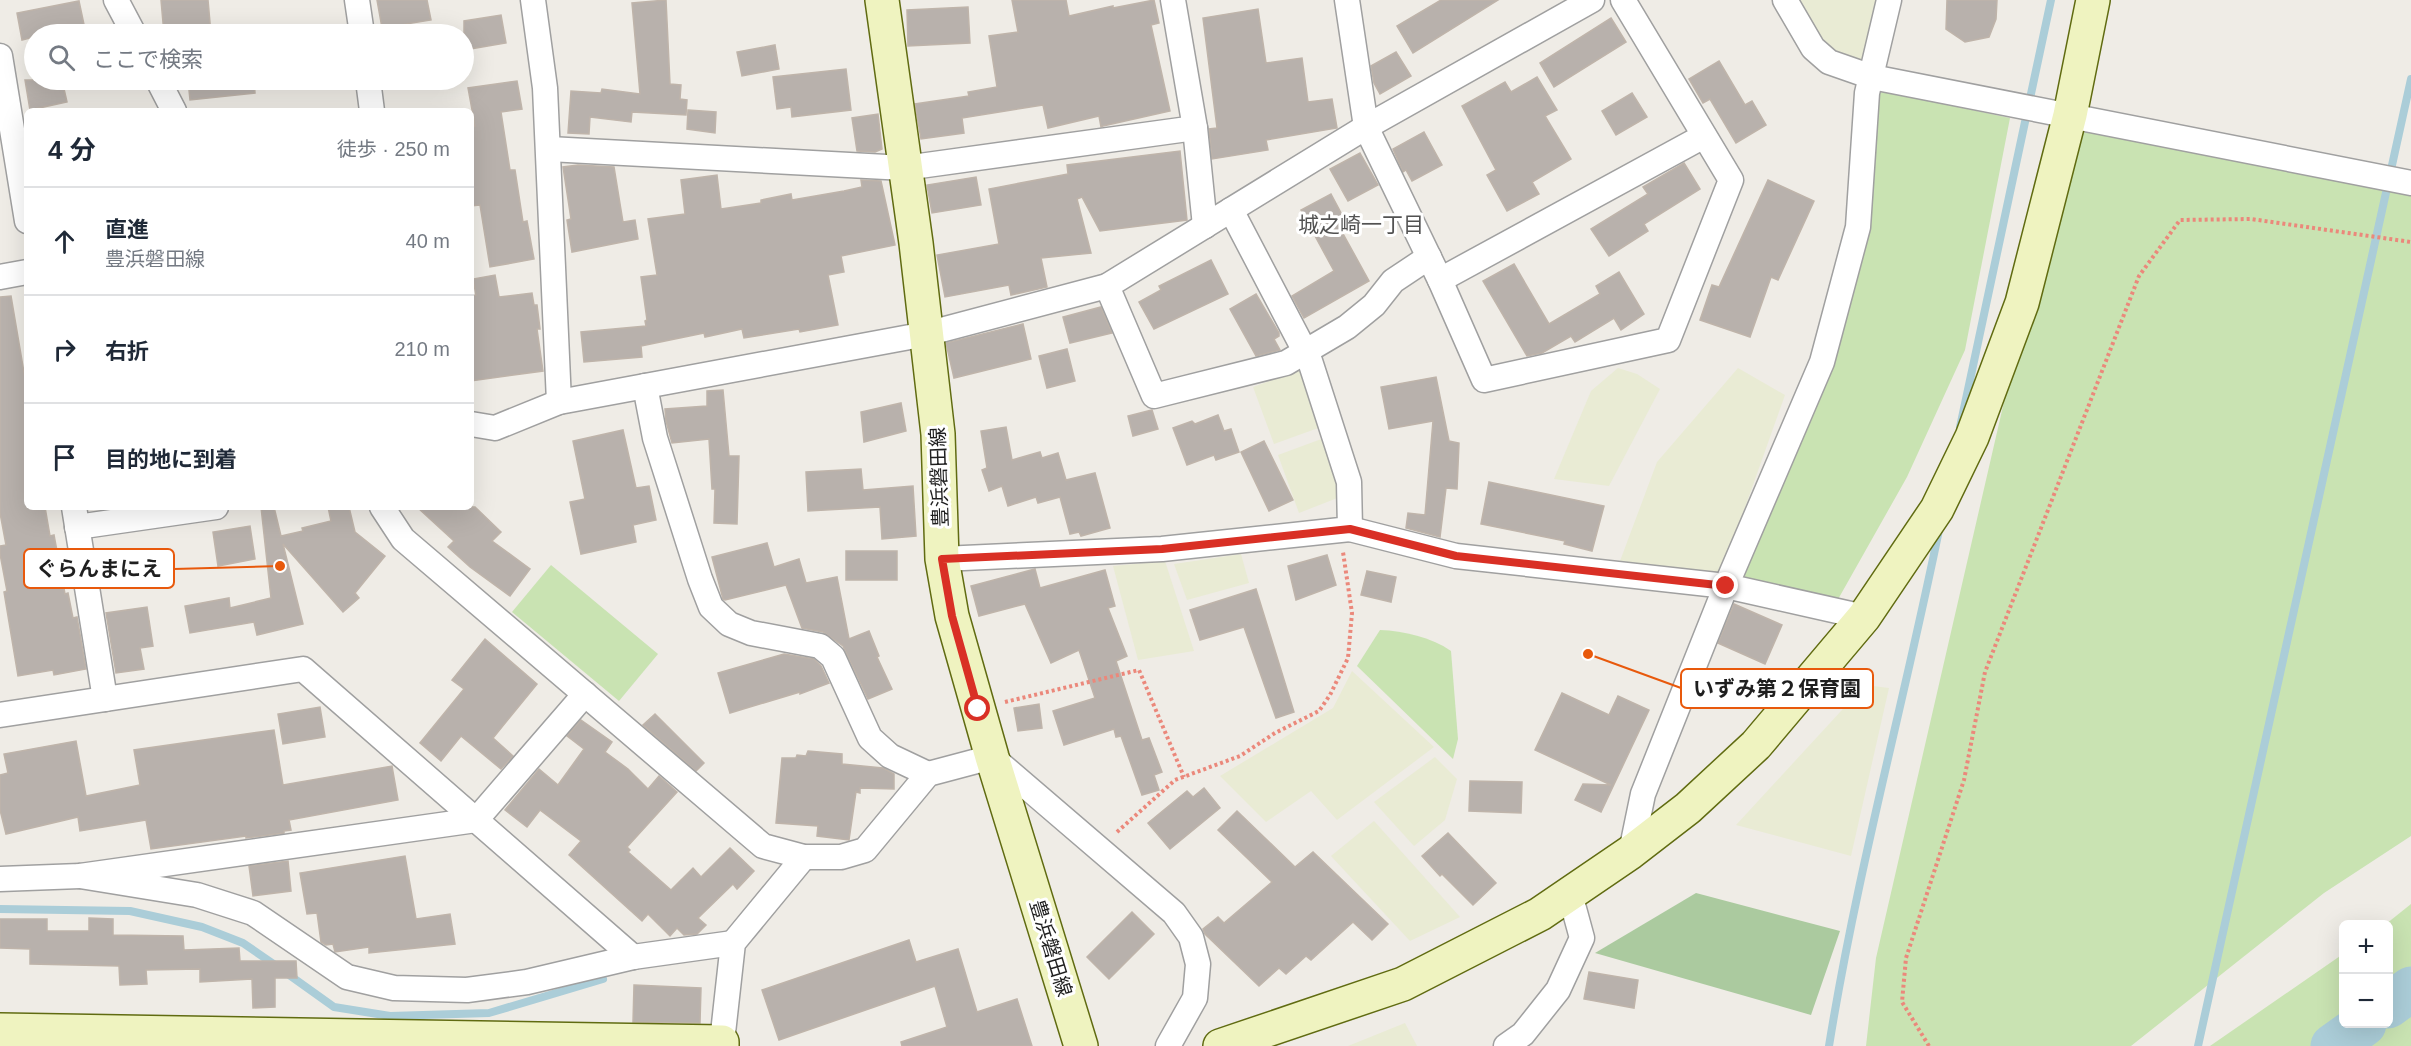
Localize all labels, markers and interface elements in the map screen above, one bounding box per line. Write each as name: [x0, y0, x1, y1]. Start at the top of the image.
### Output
search box: [24, 24, 474, 90]
icon: search: [45, 41, 78, 74]
text: ここで検索: [93, 47, 203, 72]
text: 4 分: [48, 135, 96, 165]
text: 徒歩 · 250 m: [337, 138, 450, 160]
district label: 城之崎一丁目: [1298, 213, 1424, 236]
text: 直進: [105, 217, 149, 242]
icon: ahead: [48, 225, 81, 258]
text: 40 m: [406, 230, 450, 252]
text: 豊浜磐田線: [105, 248, 205, 270]
icon: right: [48, 333, 81, 366]
text: 210 m: [394, 338, 450, 360]
text: 右折: [105, 339, 149, 364]
street label: 豊浜磐田線: [926, 427, 952, 527]
icon: arrive: [48, 441, 81, 474]
text: 目的地に到着: [105, 447, 237, 472]
callout: ぐらんまにえ: [24, 549, 174, 588]
text: ぐらんまにえ: [36, 557, 162, 580]
route end: [1712, 572, 1738, 598]
callout: いずみ第２保育園: [1681, 669, 1873, 708]
text: いずみ第２保育園: [1693, 677, 1861, 700]
route start: [964, 695, 990, 721]
street label: 豊浜磐田線: [1026, 897, 1076, 999]
map controls: [2339, 920, 2393, 1028]
button: +: [2339, 920, 2393, 974]
button: −: [2339, 974, 2393, 1028]

